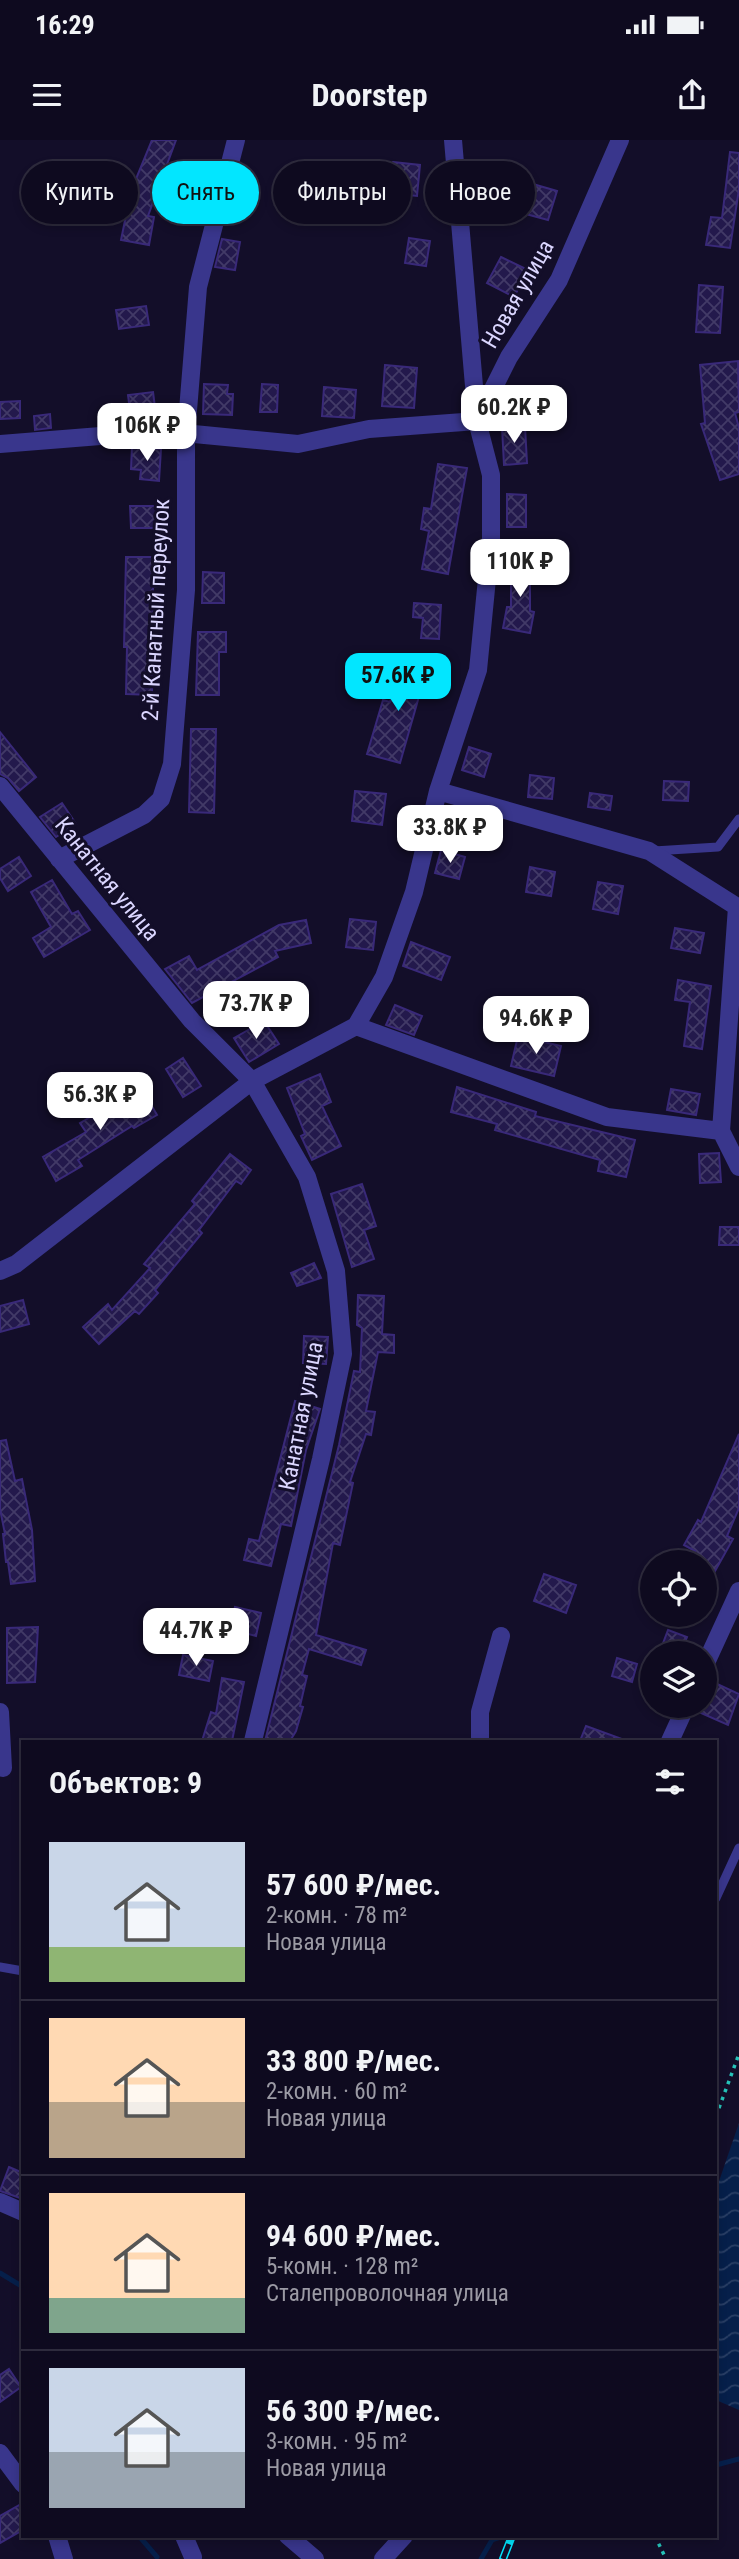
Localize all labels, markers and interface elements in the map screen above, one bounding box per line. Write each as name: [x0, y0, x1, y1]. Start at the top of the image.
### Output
text: 16:29: [35, 10, 95, 40]
icon: menu: [28, 76, 66, 114]
text: Doorstep: [311, 76, 428, 114]
icon: share: [673, 76, 711, 114]
chip: Купить: [21, 161, 138, 224]
chip: Снять: [152, 161, 259, 224]
chip: Фильтры: [273, 161, 411, 224]
chip: Новое: [425, 161, 535, 224]
street label: Новая улица: [476, 235, 560, 353]
pin: 60.2K ₽: [449, 386, 579, 445]
text: 60.2K ₽: [477, 394, 551, 421]
pin: 106K ₽: [90, 404, 204, 463]
text: 106K ₽: [113, 412, 181, 439]
street label: 2-й Канатный переулок: [137, 498, 175, 722]
pin: 110K ₽: [463, 540, 577, 599]
text: 110K ₽: [486, 548, 554, 575]
pin: 57.6K ₽: [333, 654, 463, 713]
text: 57.6K ₽: [361, 662, 435, 689]
pin: 33.8K ₽: [385, 806, 515, 865]
street label: Канатная улица: [49, 812, 165, 946]
text: 33.8K ₽: [413, 814, 487, 841]
pin: 73.7K ₽: [191, 982, 321, 1041]
text: 73.7K ₽: [219, 990, 293, 1017]
pin: 94.6K ₽: [471, 996, 601, 1056]
text: 94.6K ₽: [499, 1005, 573, 1032]
pin: 56.3K ₽: [35, 1072, 165, 1132]
text: 56.3K ₽: [63, 1081, 137, 1108]
street label: Канатная улица: [273, 1339, 329, 1493]
map controls: [640, 1550, 717, 1718]
button: locate: [640, 1550, 717, 1627]
pin: 44.7K ₽: [131, 1608, 261, 1668]
text: 44.7K ₽: [159, 1617, 233, 1644]
button: layers: [640, 1641, 717, 1718]
icon: filters: [651, 1763, 689, 1801]
text: Объектов: 9: [49, 1765, 202, 1800]
text: 57 600 ₽/мес.: [266, 1867, 441, 1902]
icon: home: [105, 1870, 189, 1954]
text: 2-комн. · 78 m²: [266, 1902, 407, 1929]
text: Новая улица: [266, 1929, 386, 1956]
text: 33 800 ₽/мес.: [266, 2043, 441, 2078]
icon: home: [105, 2046, 189, 2130]
text: 2-комн. · 60 m²: [266, 2078, 407, 2105]
text: Новая улица: [266, 2105, 386, 2132]
text: 94 600 ₽/мес.: [266, 2218, 441, 2253]
icon: home: [105, 2221, 189, 2305]
text: 5-комн. · 128 m²: [266, 2253, 418, 2280]
text: Сталепроволочная улица: [266, 2280, 509, 2307]
text: 56 300 ₽/мес.: [266, 2393, 441, 2428]
icon: home: [105, 2396, 189, 2480]
text: 3-комн. · 95 m²: [266, 2428, 407, 2455]
text: Новая улица: [266, 2455, 386, 2482]

